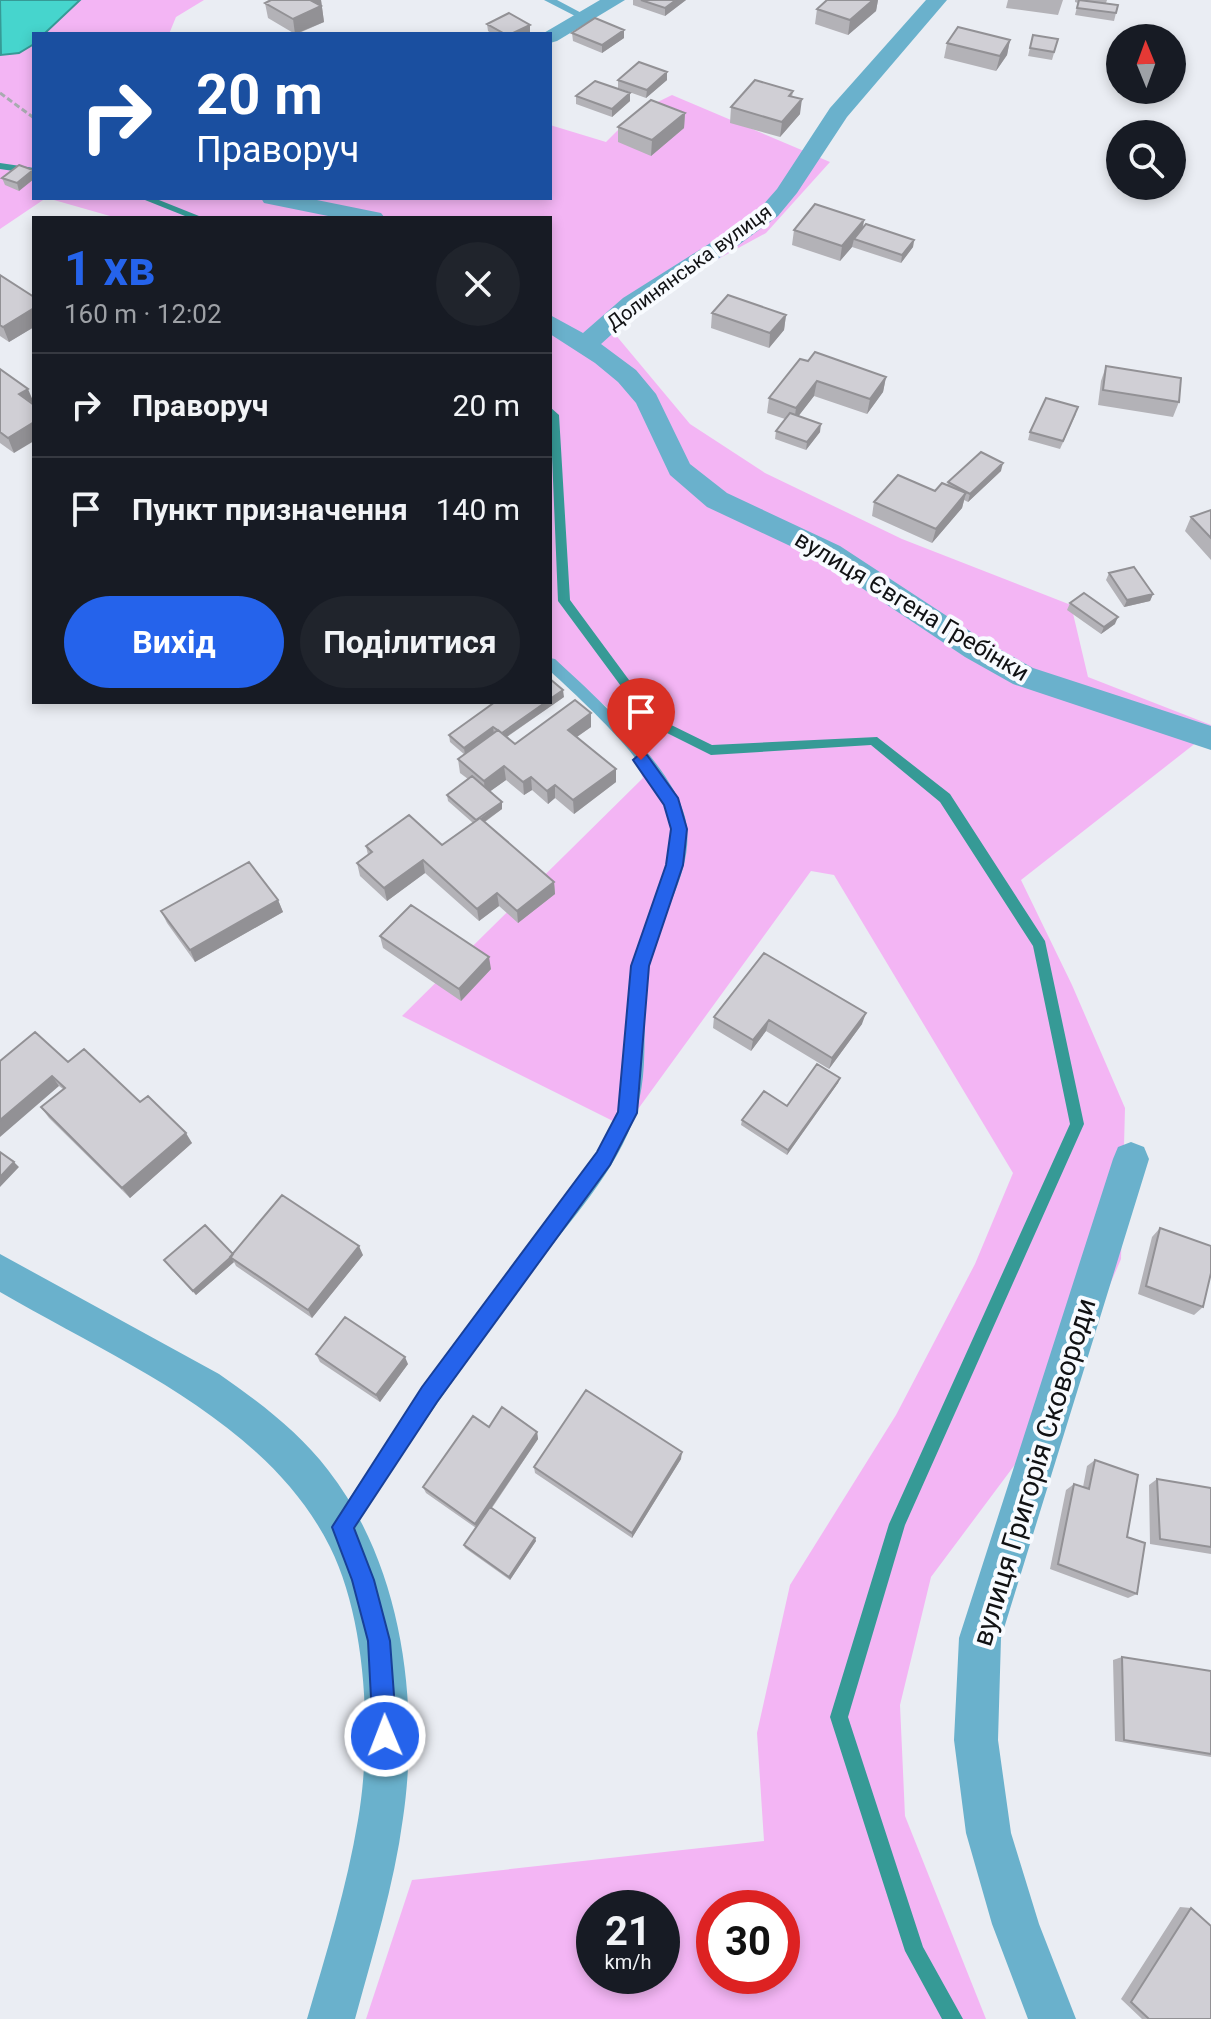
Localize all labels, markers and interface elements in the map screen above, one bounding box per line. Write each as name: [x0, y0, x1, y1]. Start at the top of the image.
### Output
north arrow: [1106, 24, 1186, 104]
map controls: [1106, 24, 1186, 200]
text: 20 m: [196, 62, 323, 128]
icon: right: [64, 64, 168, 168]
button: search: [1106, 120, 1186, 200]
text: Праворуч: [196, 129, 359, 171]
street label: Долинянська вулиця: [602, 199, 776, 335]
text: 1 хв: [64, 240, 155, 297]
button: close: [436, 242, 520, 326]
text: 160 m · 12:02: [64, 299, 222, 329]
icon: right: [64, 383, 108, 427]
text: Праворуч: [132, 388, 268, 423]
text: 20 m: [453, 388, 520, 423]
icon: arrive: [64, 487, 108, 531]
text: Пункт призначення: [132, 492, 408, 527]
text: 140 m: [436, 492, 520, 527]
street label: вулиця Євгена Гребінки: [790, 525, 1034, 687]
button: Вихід: [64, 596, 284, 688]
button: Поділитися: [300, 596, 520, 688]
pin: [607, 678, 675, 760]
icon: arrive: [619, 690, 663, 734]
street label: вулиця Григорія Сковороди: [965, 1294, 1103, 1650]
position arrow: [343, 1694, 427, 1778]
speed limit sign: 30: [696, 1890, 800, 1994]
text: 21: [605, 1908, 651, 1955]
text: km/h: [605, 1950, 651, 1974]

